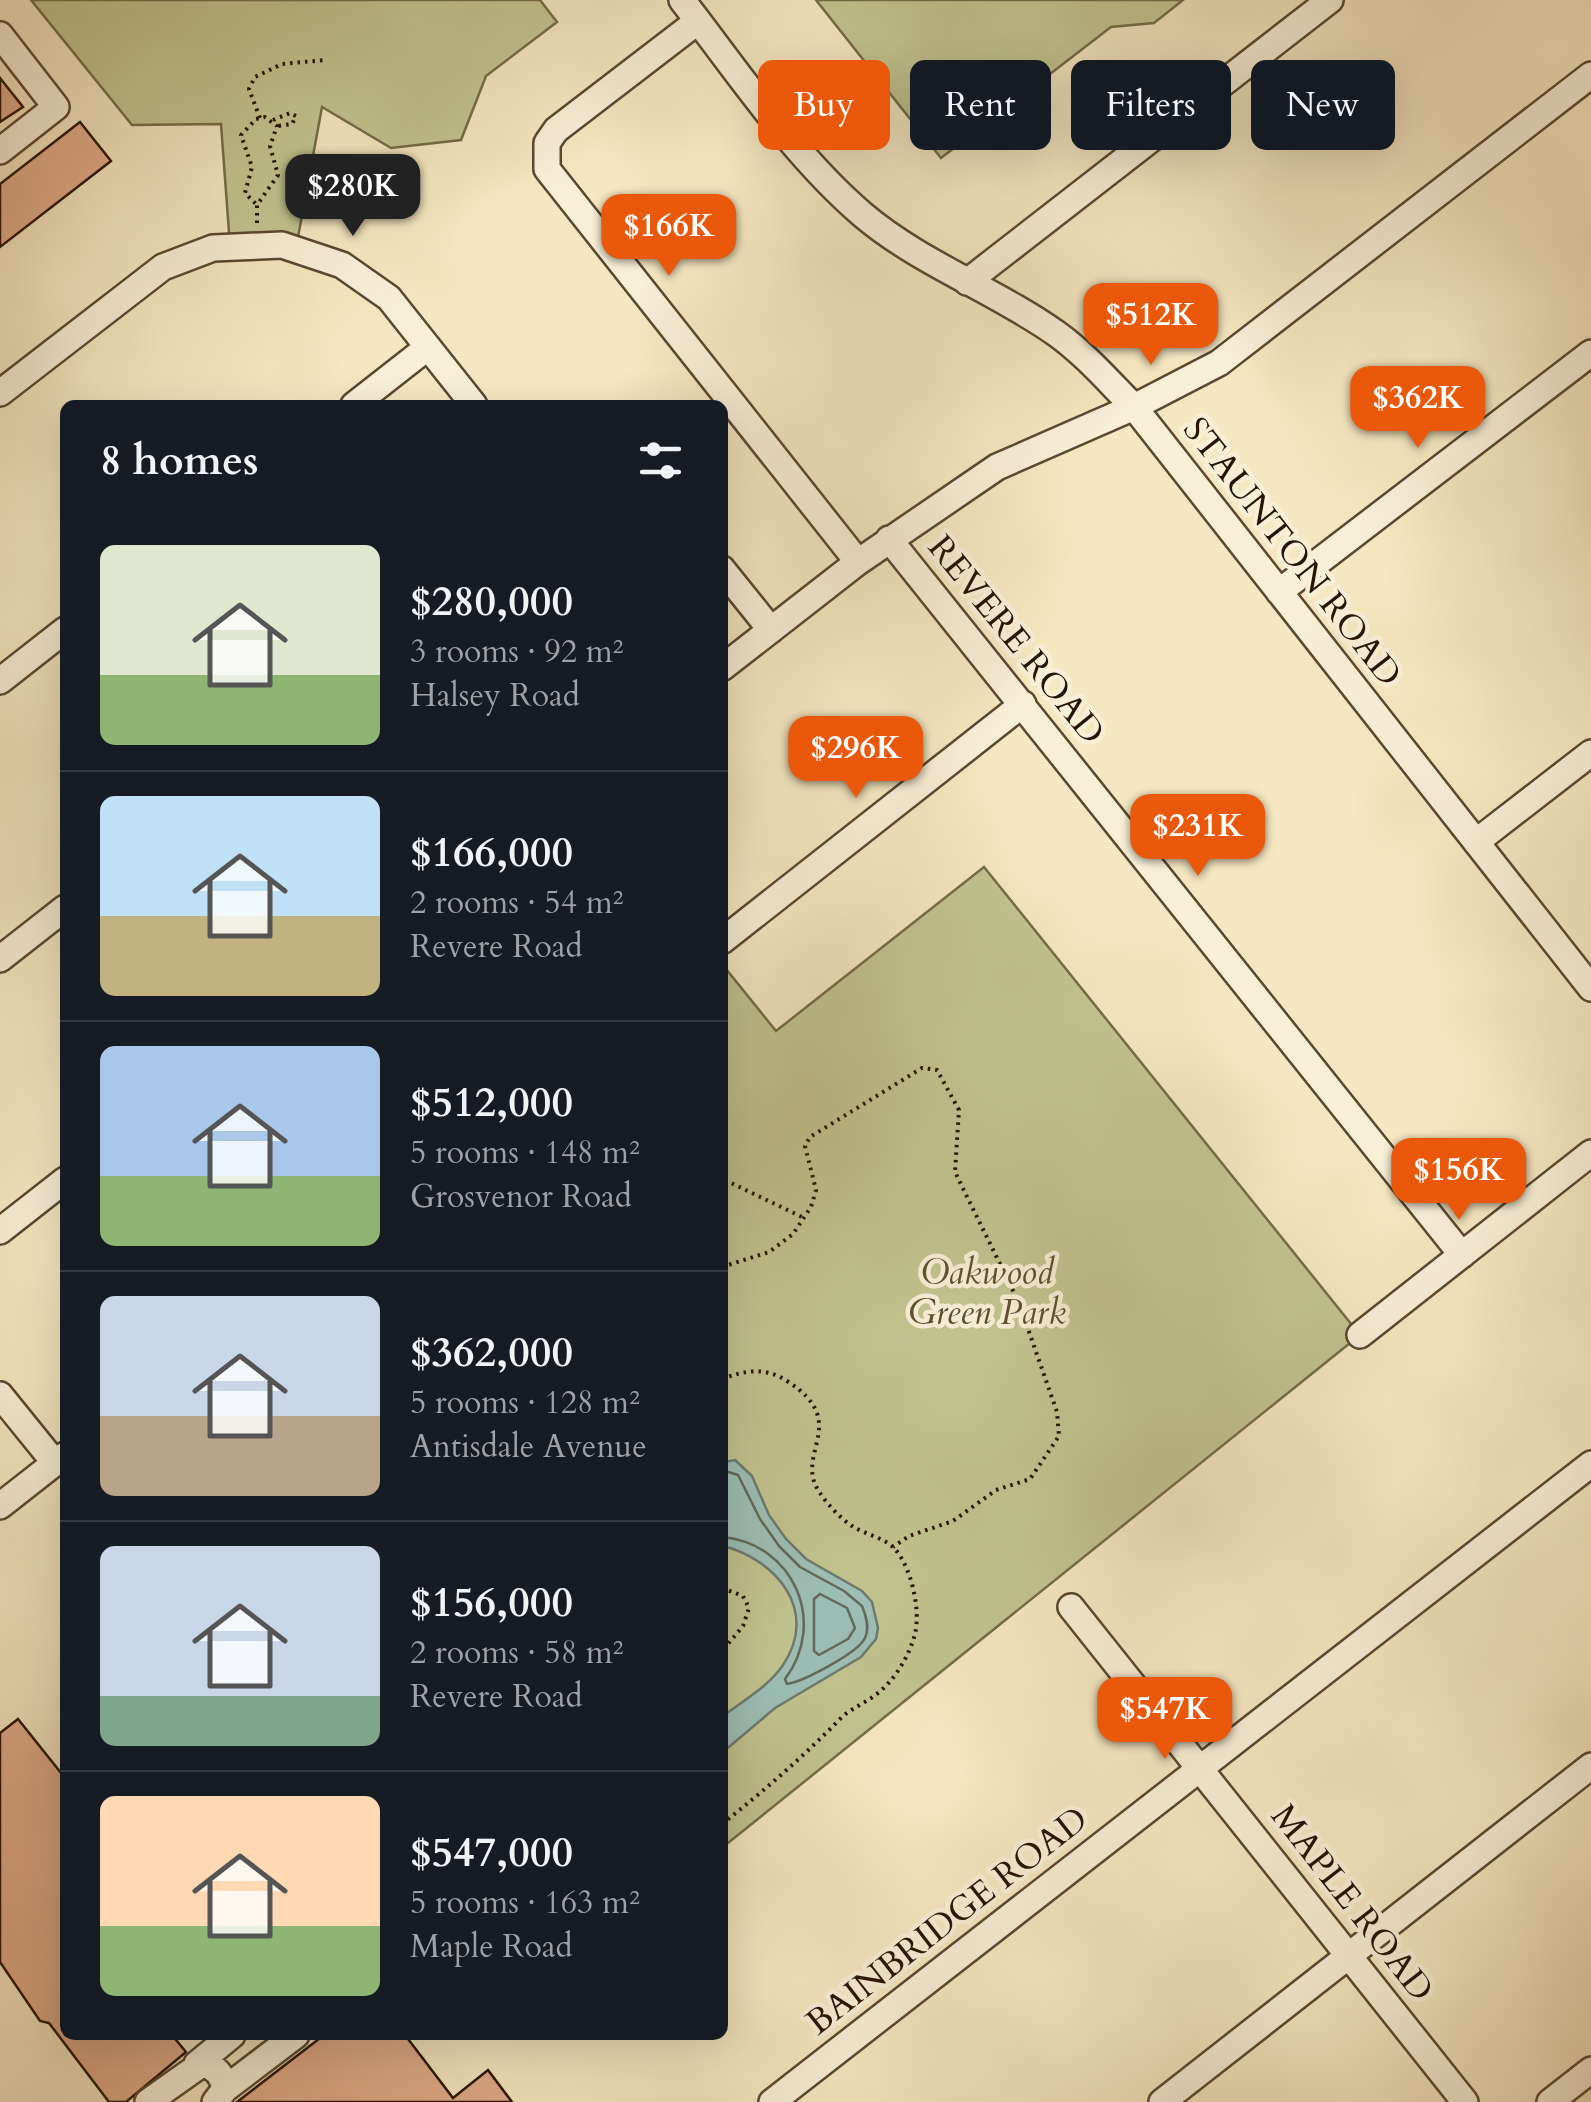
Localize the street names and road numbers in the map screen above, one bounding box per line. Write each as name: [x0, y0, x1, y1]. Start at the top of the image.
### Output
street label: STAUNTON ROAD: [1172, 407, 1412, 697]
street label: REVERE ROAD: [917, 525, 1115, 755]
street label: MAPLE ROAD: [1260, 1794, 1444, 2012]
street label: BAINBRIDGE ROAD: [796, 1796, 1098, 2046]

